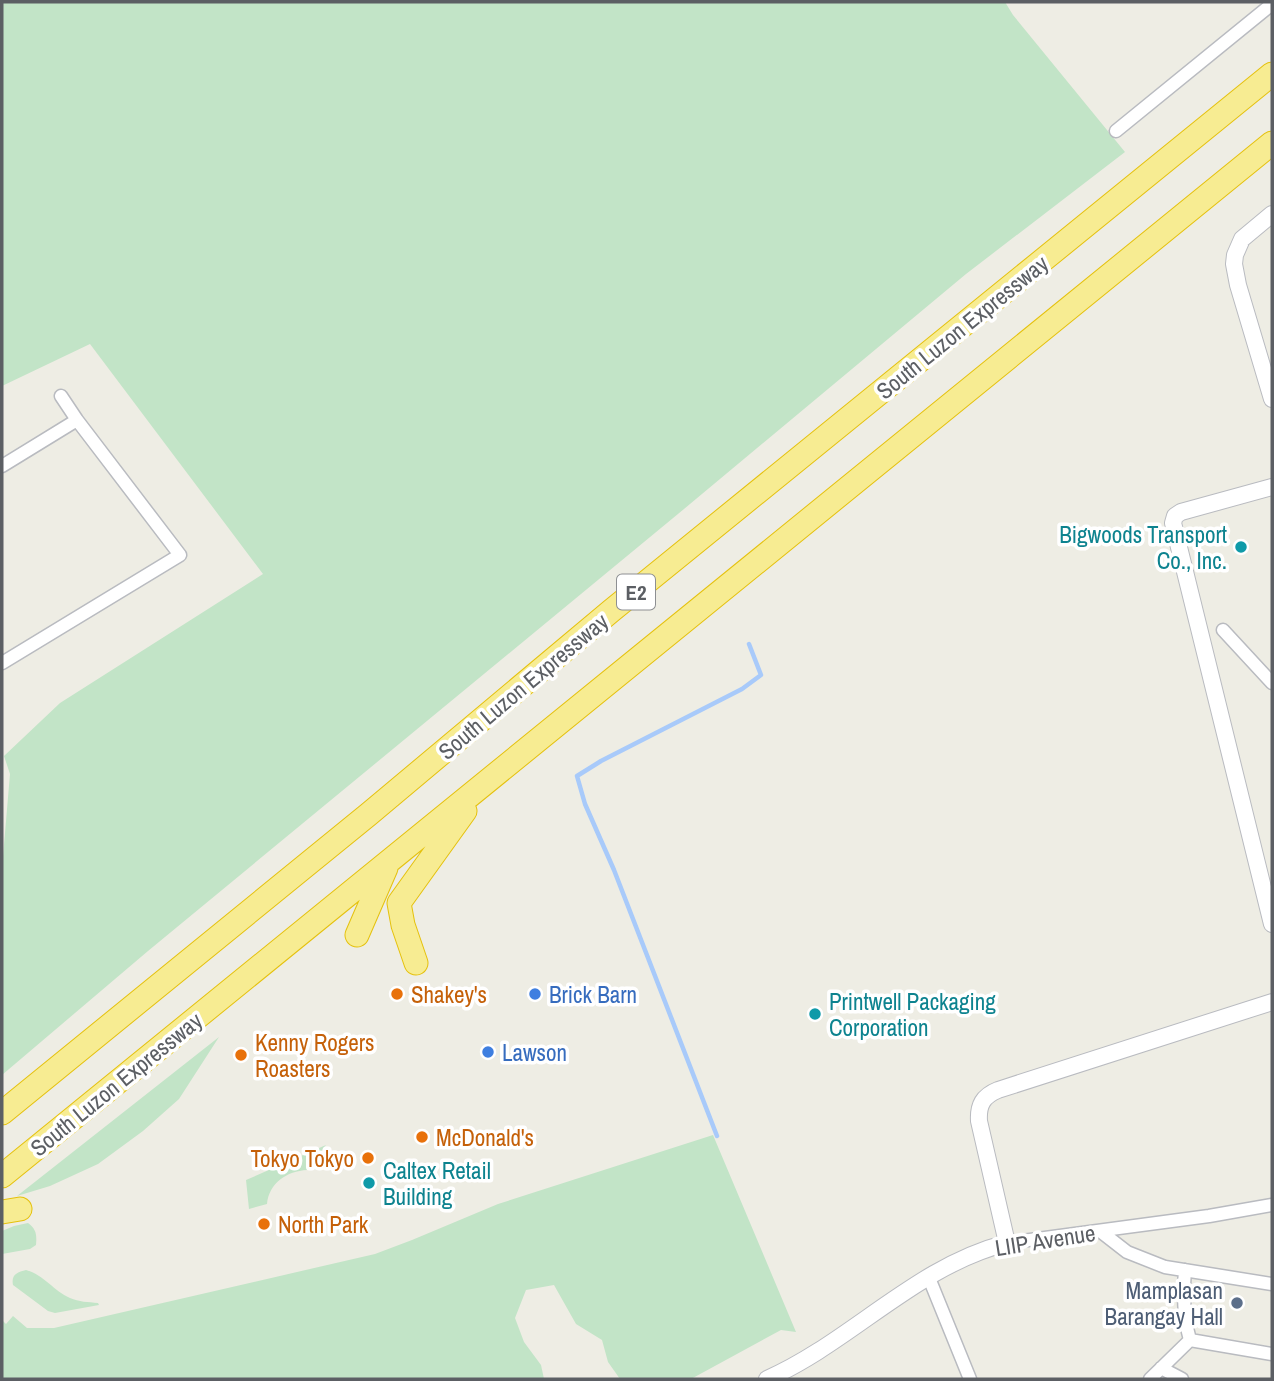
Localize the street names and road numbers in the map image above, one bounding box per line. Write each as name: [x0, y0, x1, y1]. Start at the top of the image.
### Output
street label: South Luzon Expressway: [870, 248, 1055, 406]
road number: E2: [617, 574, 655, 610]
street label: South Luzon Expressway: [432, 605, 615, 766]
street label: South Luzon Expressway: [24, 1005, 209, 1163]
street label: LIIP Avenue: [993, 1217, 1097, 1263]

